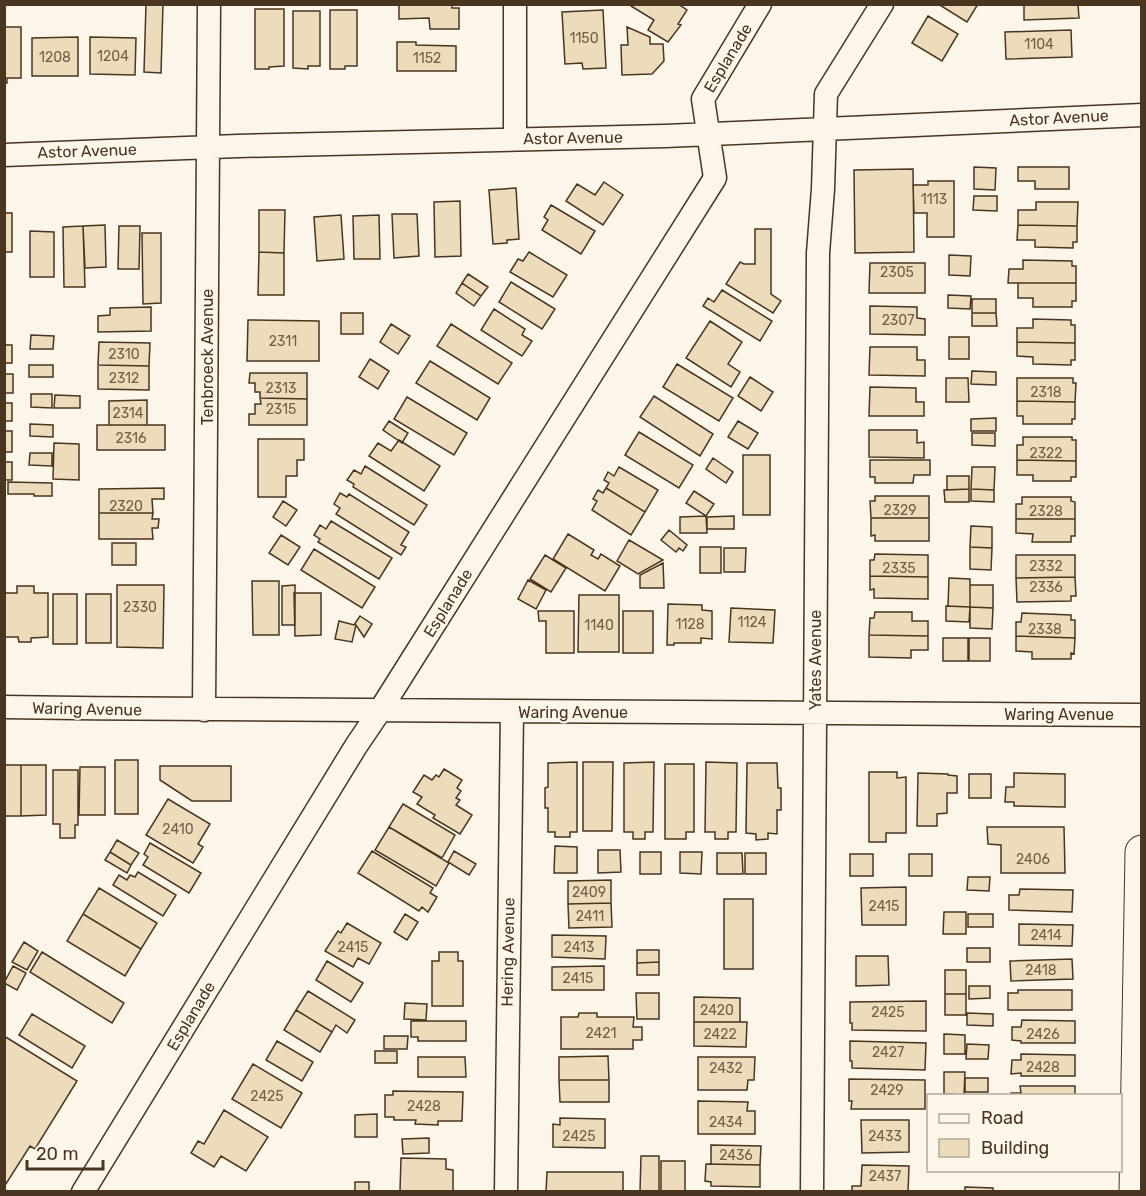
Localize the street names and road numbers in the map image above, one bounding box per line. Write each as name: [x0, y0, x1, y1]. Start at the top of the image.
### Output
street label: Esplanade: [700, 20, 756, 96]
street label: Astor Avenue: [1009, 106, 1109, 130]
street label: Astor Avenue: [523, 128, 623, 148]
street label: Astor Avenue: [37, 140, 137, 162]
street label: Tenbroeck Avenue: [198, 289, 217, 425]
street label: Esplanade: [420, 565, 477, 641]
street label: Yates Avenue: [806, 610, 825, 710]
street label: Waring Avenue: [32, 699, 142, 719]
street label: Waring Avenue: [518, 703, 628, 722]
street label: Waring Avenue: [1004, 705, 1114, 724]
street label: Hering Avenue: [498, 897, 518, 1007]
street label: Esplanade: [163, 978, 219, 1054]

